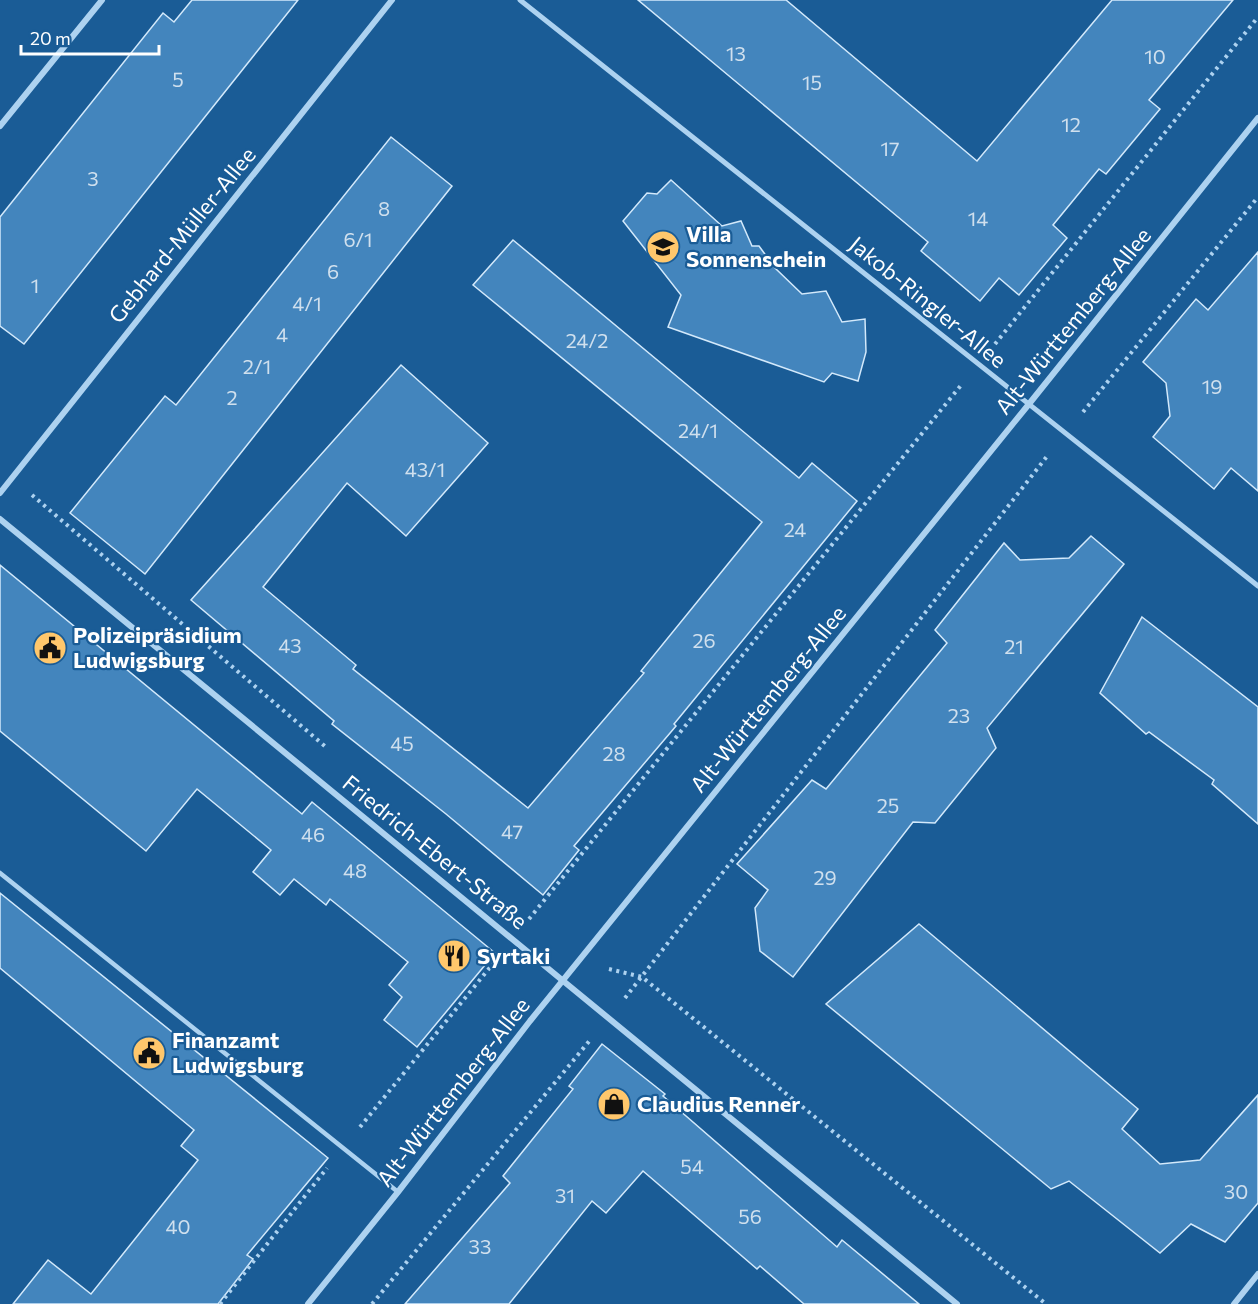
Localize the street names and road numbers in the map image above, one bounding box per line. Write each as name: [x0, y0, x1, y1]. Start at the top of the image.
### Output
street label: Gebhard-Müller-Allee: [102, 141, 261, 328]
street label: Alt-Württemberg-Allee: [989, 222, 1156, 419]
street label: Jakob-Ringler-Allee: [844, 230, 1012, 373]
street label: Alt-Württemberg-Allee: [684, 600, 851, 797]
street label: Friedrich-Ebert-Straße: [338, 769, 533, 934]
street label: Alt-Württemberg-Allee: [370, 992, 535, 1192]

